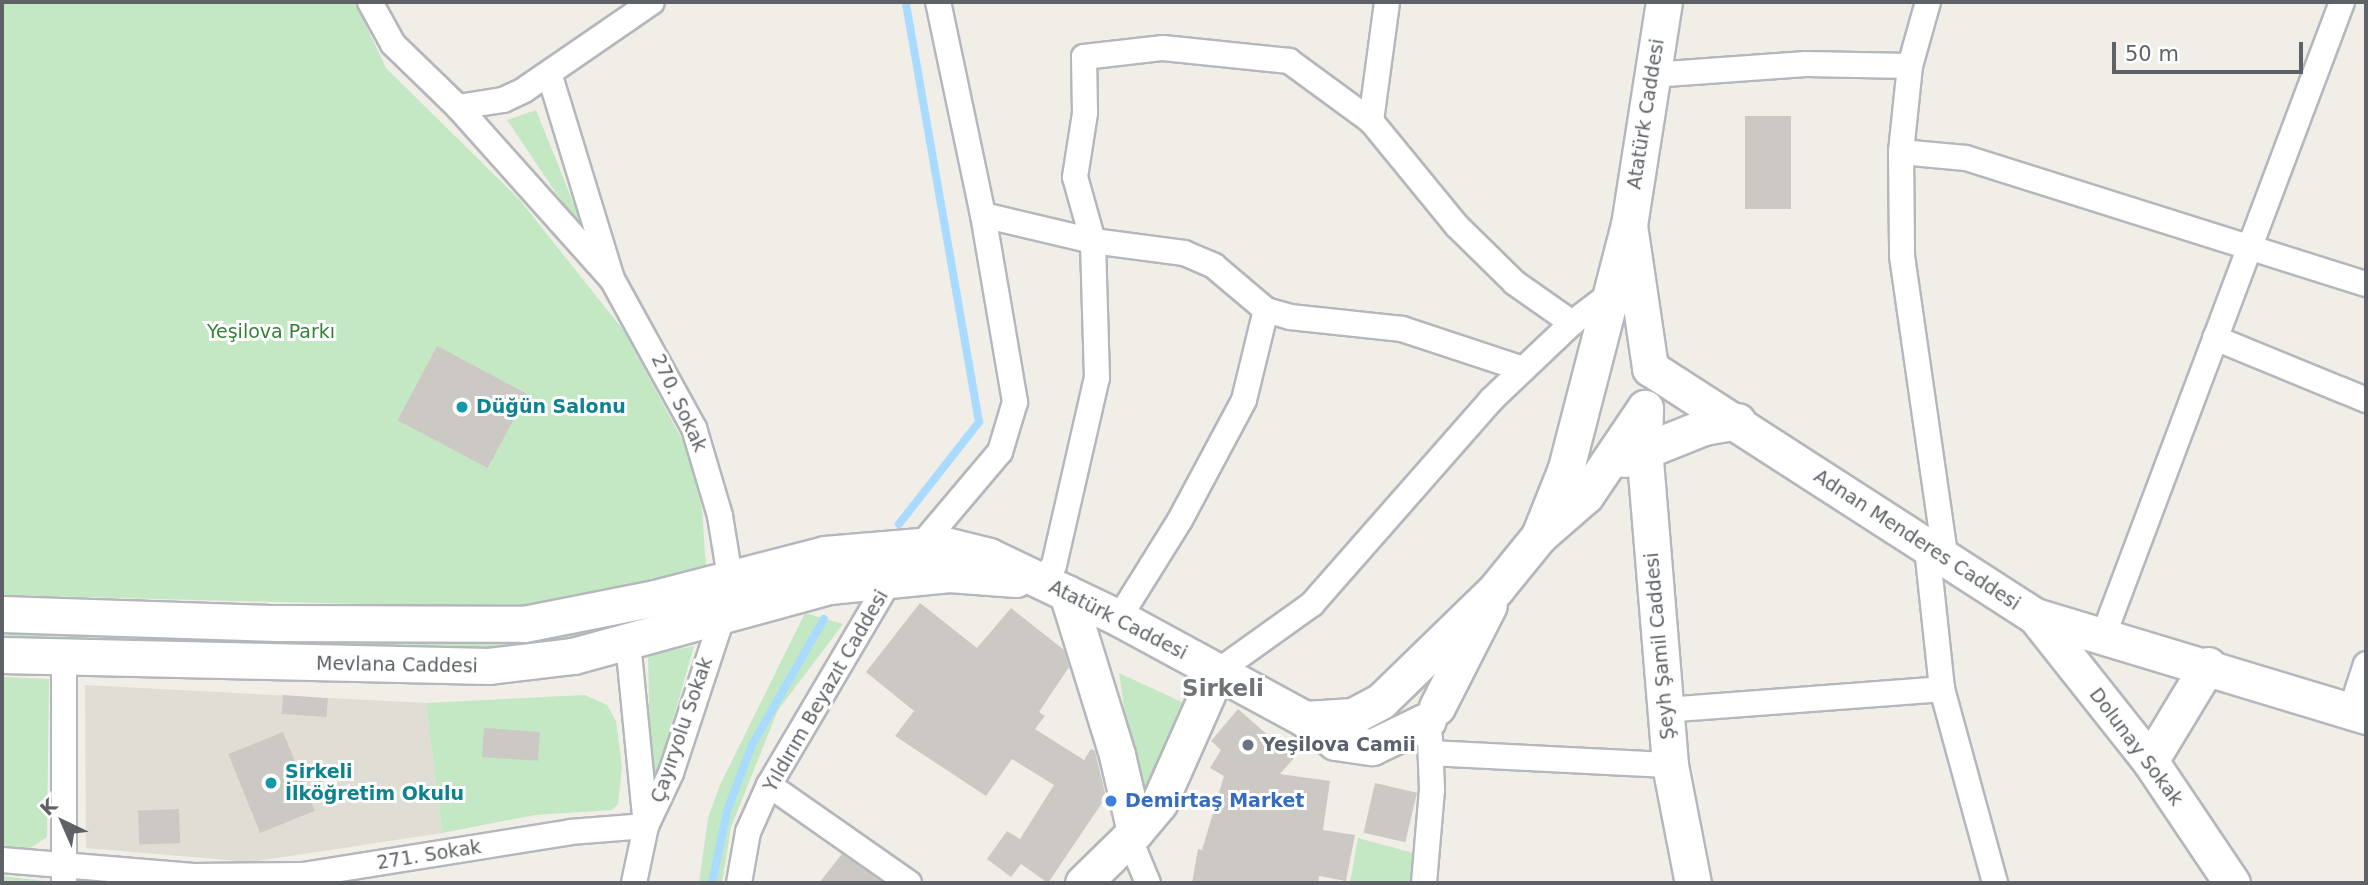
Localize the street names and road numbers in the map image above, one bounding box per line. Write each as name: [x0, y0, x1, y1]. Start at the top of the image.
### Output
street label: Atatürk Caddesi: [1623, 37, 1669, 191]
street label: 270. Sokak: [646, 350, 712, 456]
street label: Adnan Menderes Caddesi: [1810, 465, 2024, 615]
street label: Şeyh Şamil Caddesi: [1640, 551, 1680, 741]
street label: Atatürk Caddesi: [1045, 575, 1191, 665]
street label: Yıldırım Beyazıt Caddesi: [759, 586, 893, 796]
street label: Mevlana Caddesi: [316, 652, 478, 678]
street label: Çayıryolu Sokak: [646, 654, 718, 806]
street label: Dolunay Sokak: [2084, 684, 2188, 810]
street label: 271. Sokak: [375, 836, 483, 874]

